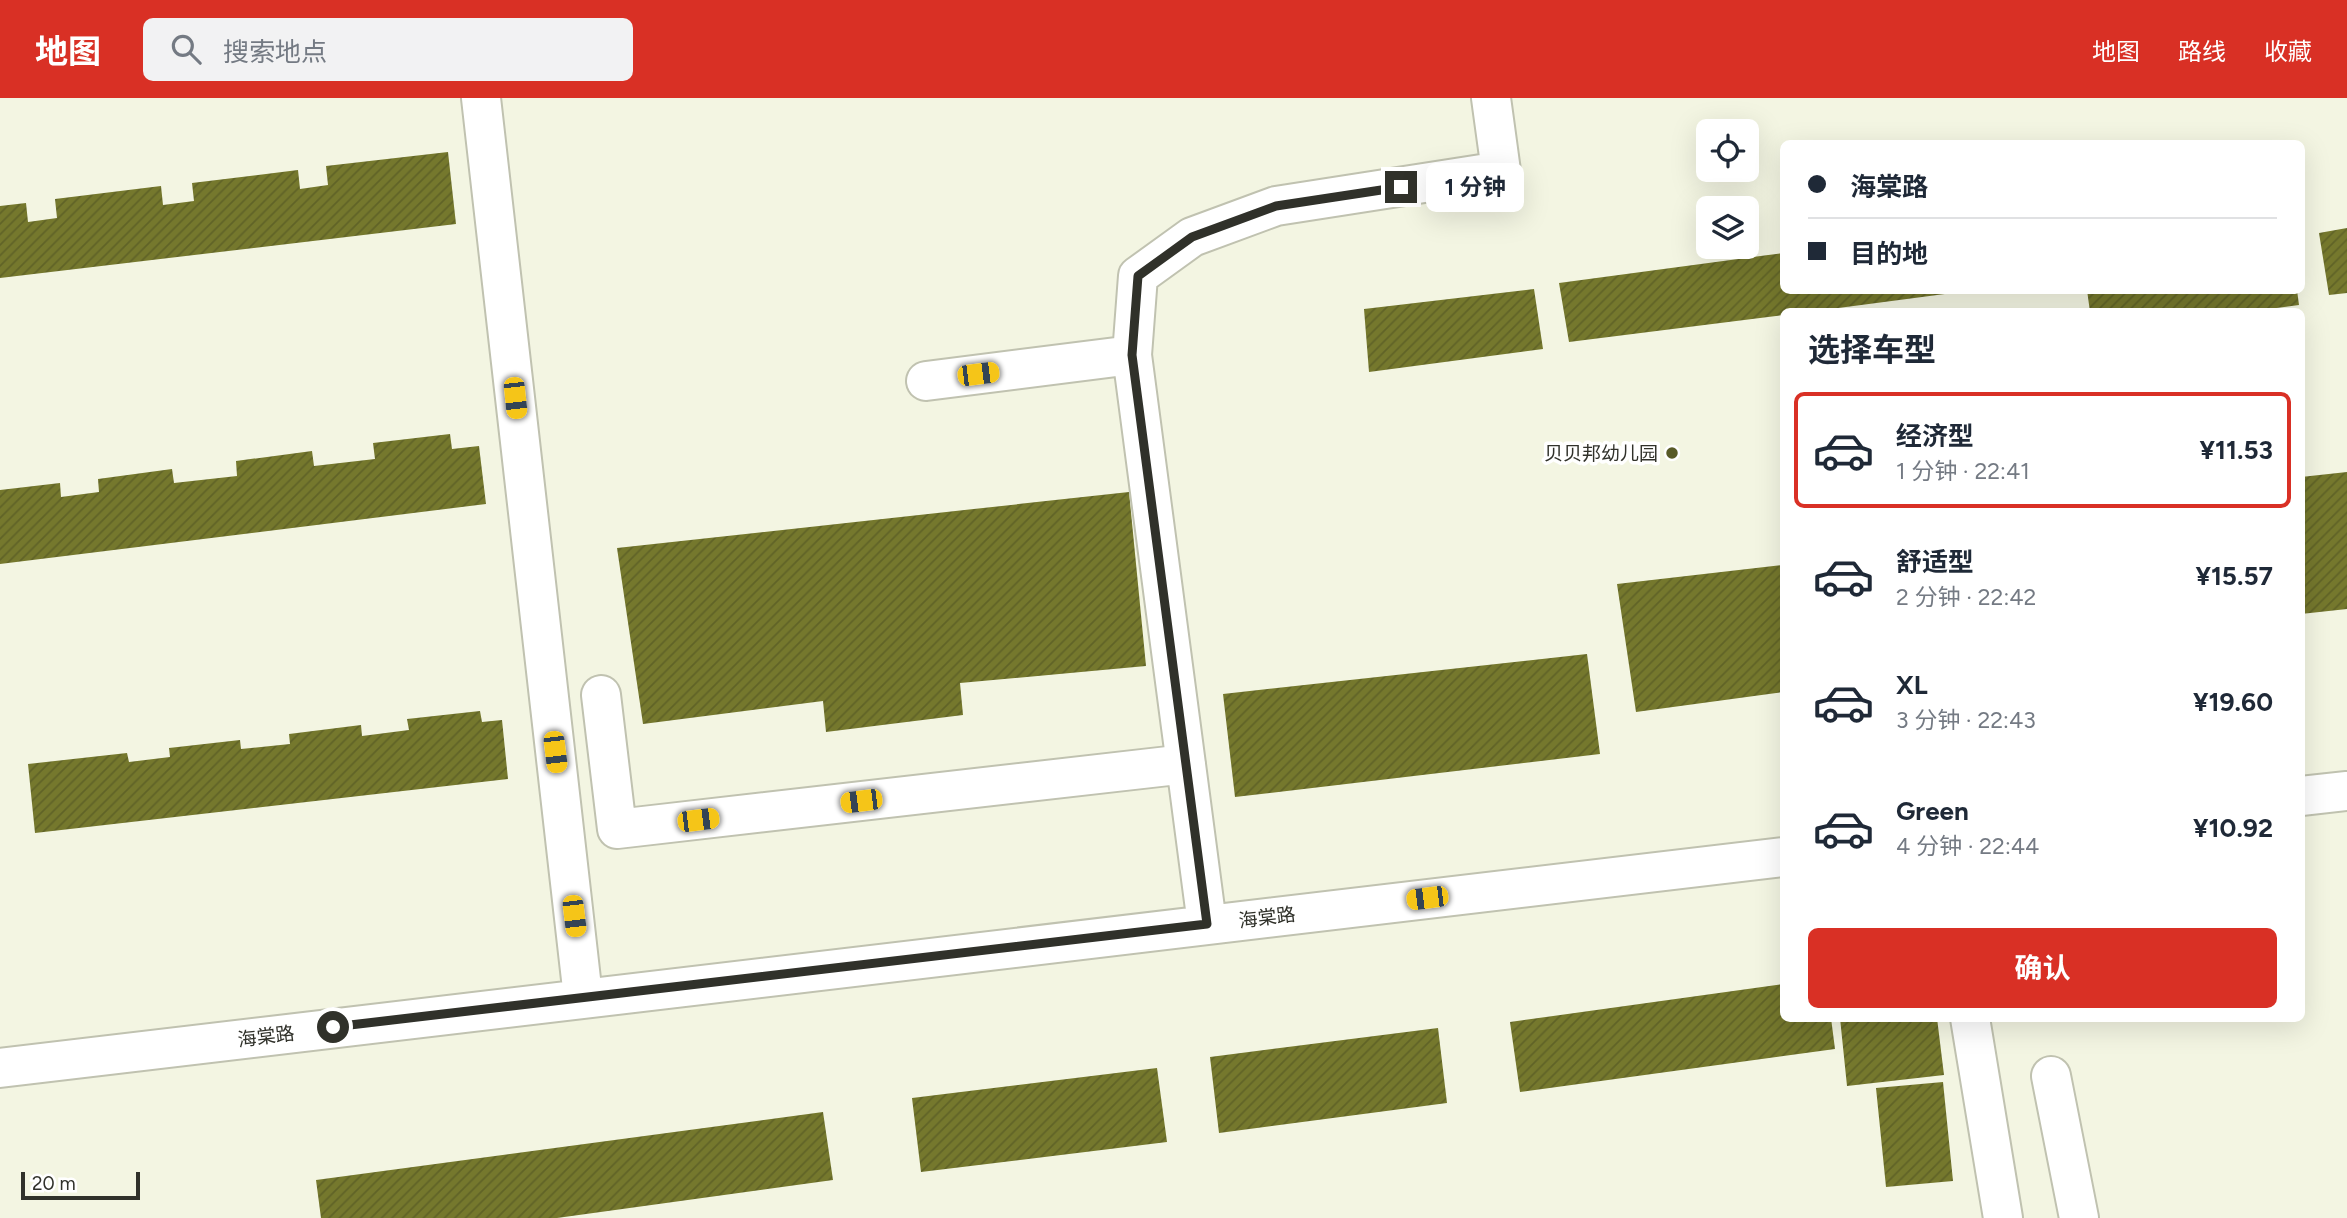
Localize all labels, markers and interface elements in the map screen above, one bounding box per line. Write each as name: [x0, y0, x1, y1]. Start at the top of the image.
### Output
search box: [143, 18, 633, 81]
icon: search: [167, 30, 205, 68]
text: 地图: [35, 32, 101, 71]
text: 搜索地点: [223, 36, 327, 68]
text: 地图: [2092, 37, 2140, 66]
text: 路线: [2178, 37, 2226, 66]
text: 收藏: [2264, 37, 2312, 66]
map controls: [1696, 119, 1759, 259]
button: locate: [1696, 119, 1759, 182]
callout: 1 分钟: [1426, 162, 1524, 212]
route end: [1385, 171, 1417, 203]
text: 海棠路: [1850, 171, 1928, 203]
text: 1 分钟: [1444, 173, 1506, 201]
button: layers: [1696, 196, 1759, 259]
text: 目的地: [1850, 238, 1928, 270]
text: 选择车型: [1808, 331, 1936, 369]
car: [956, 361, 1001, 387]
car: [503, 376, 528, 420]
icon: car: [1812, 419, 1875, 482]
text: 经济型: [1896, 420, 1974, 452]
text: ¥11.53: [2200, 434, 2273, 466]
place label: 贝贝邦幼儿园: [1544, 442, 1658, 465]
marker: 贝贝邦幼儿园: [1664, 445, 1680, 461]
text: 1 分钟 · 22:41: [1896, 457, 2030, 485]
icon: car: [1812, 545, 1875, 608]
text: 舒适型: [1896, 546, 1974, 578]
text: ¥15.57: [2195, 560, 2273, 592]
text: 2 分钟 · 22:42: [1896, 583, 2036, 611]
text: XL: [1896, 669, 1928, 701]
icon: car: [1812, 671, 1875, 734]
text: ¥19.60: [2193, 686, 2273, 718]
text: 3 分钟 · 22:43: [1896, 706, 2036, 734]
car: [543, 730, 568, 774]
car: [839, 788, 884, 814]
text: Green: [1896, 795, 1969, 827]
icon: car: [1812, 797, 1875, 860]
car: [676, 807, 721, 833]
text: ¥10.92: [2193, 812, 2273, 844]
text: 4 分钟 · 22:44: [1896, 832, 2039, 860]
car: [1405, 885, 1450, 911]
car: [562, 894, 587, 938]
street label: 海棠路: [1237, 903, 1297, 932]
button: 确认: [1808, 928, 2277, 1008]
route start: [317, 1011, 349, 1043]
street label: 海棠路: [236, 1022, 296, 1051]
scale bar: [21, 1169, 140, 1201]
text: 20 m: [32, 1172, 76, 1195]

